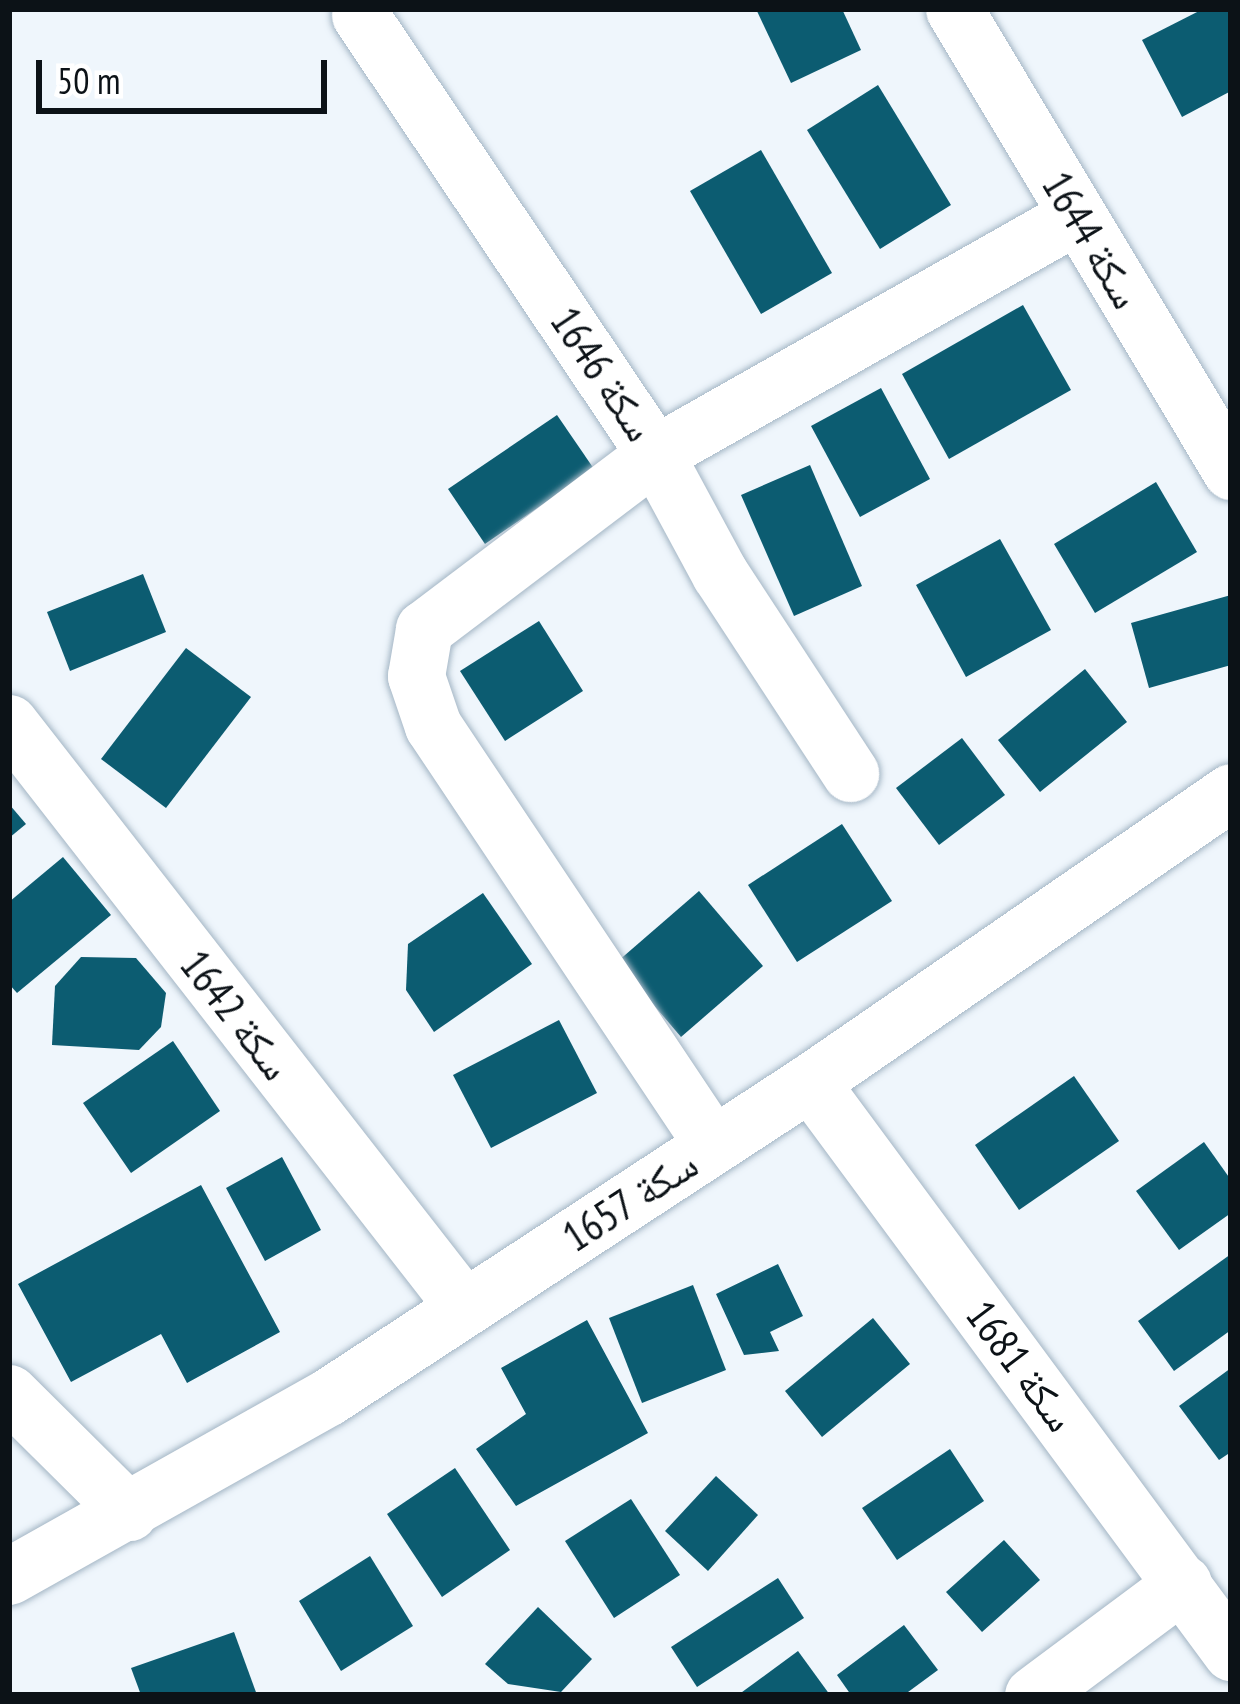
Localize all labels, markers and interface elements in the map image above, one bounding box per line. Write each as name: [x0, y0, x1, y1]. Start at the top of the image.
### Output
scale bar: [42, 36, 333, 110]
text: 50 m: [57, 57, 120, 104]
street label: سكة 1644: [1032, 163, 1152, 317]
street label: سكة 1646: [540, 298, 666, 450]
street label: سكة 1642: [170, 940, 302, 1090]
street label: سكة 1657: [553, 1138, 707, 1262]
street label: سكة 1681: [956, 1291, 1086, 1441]

